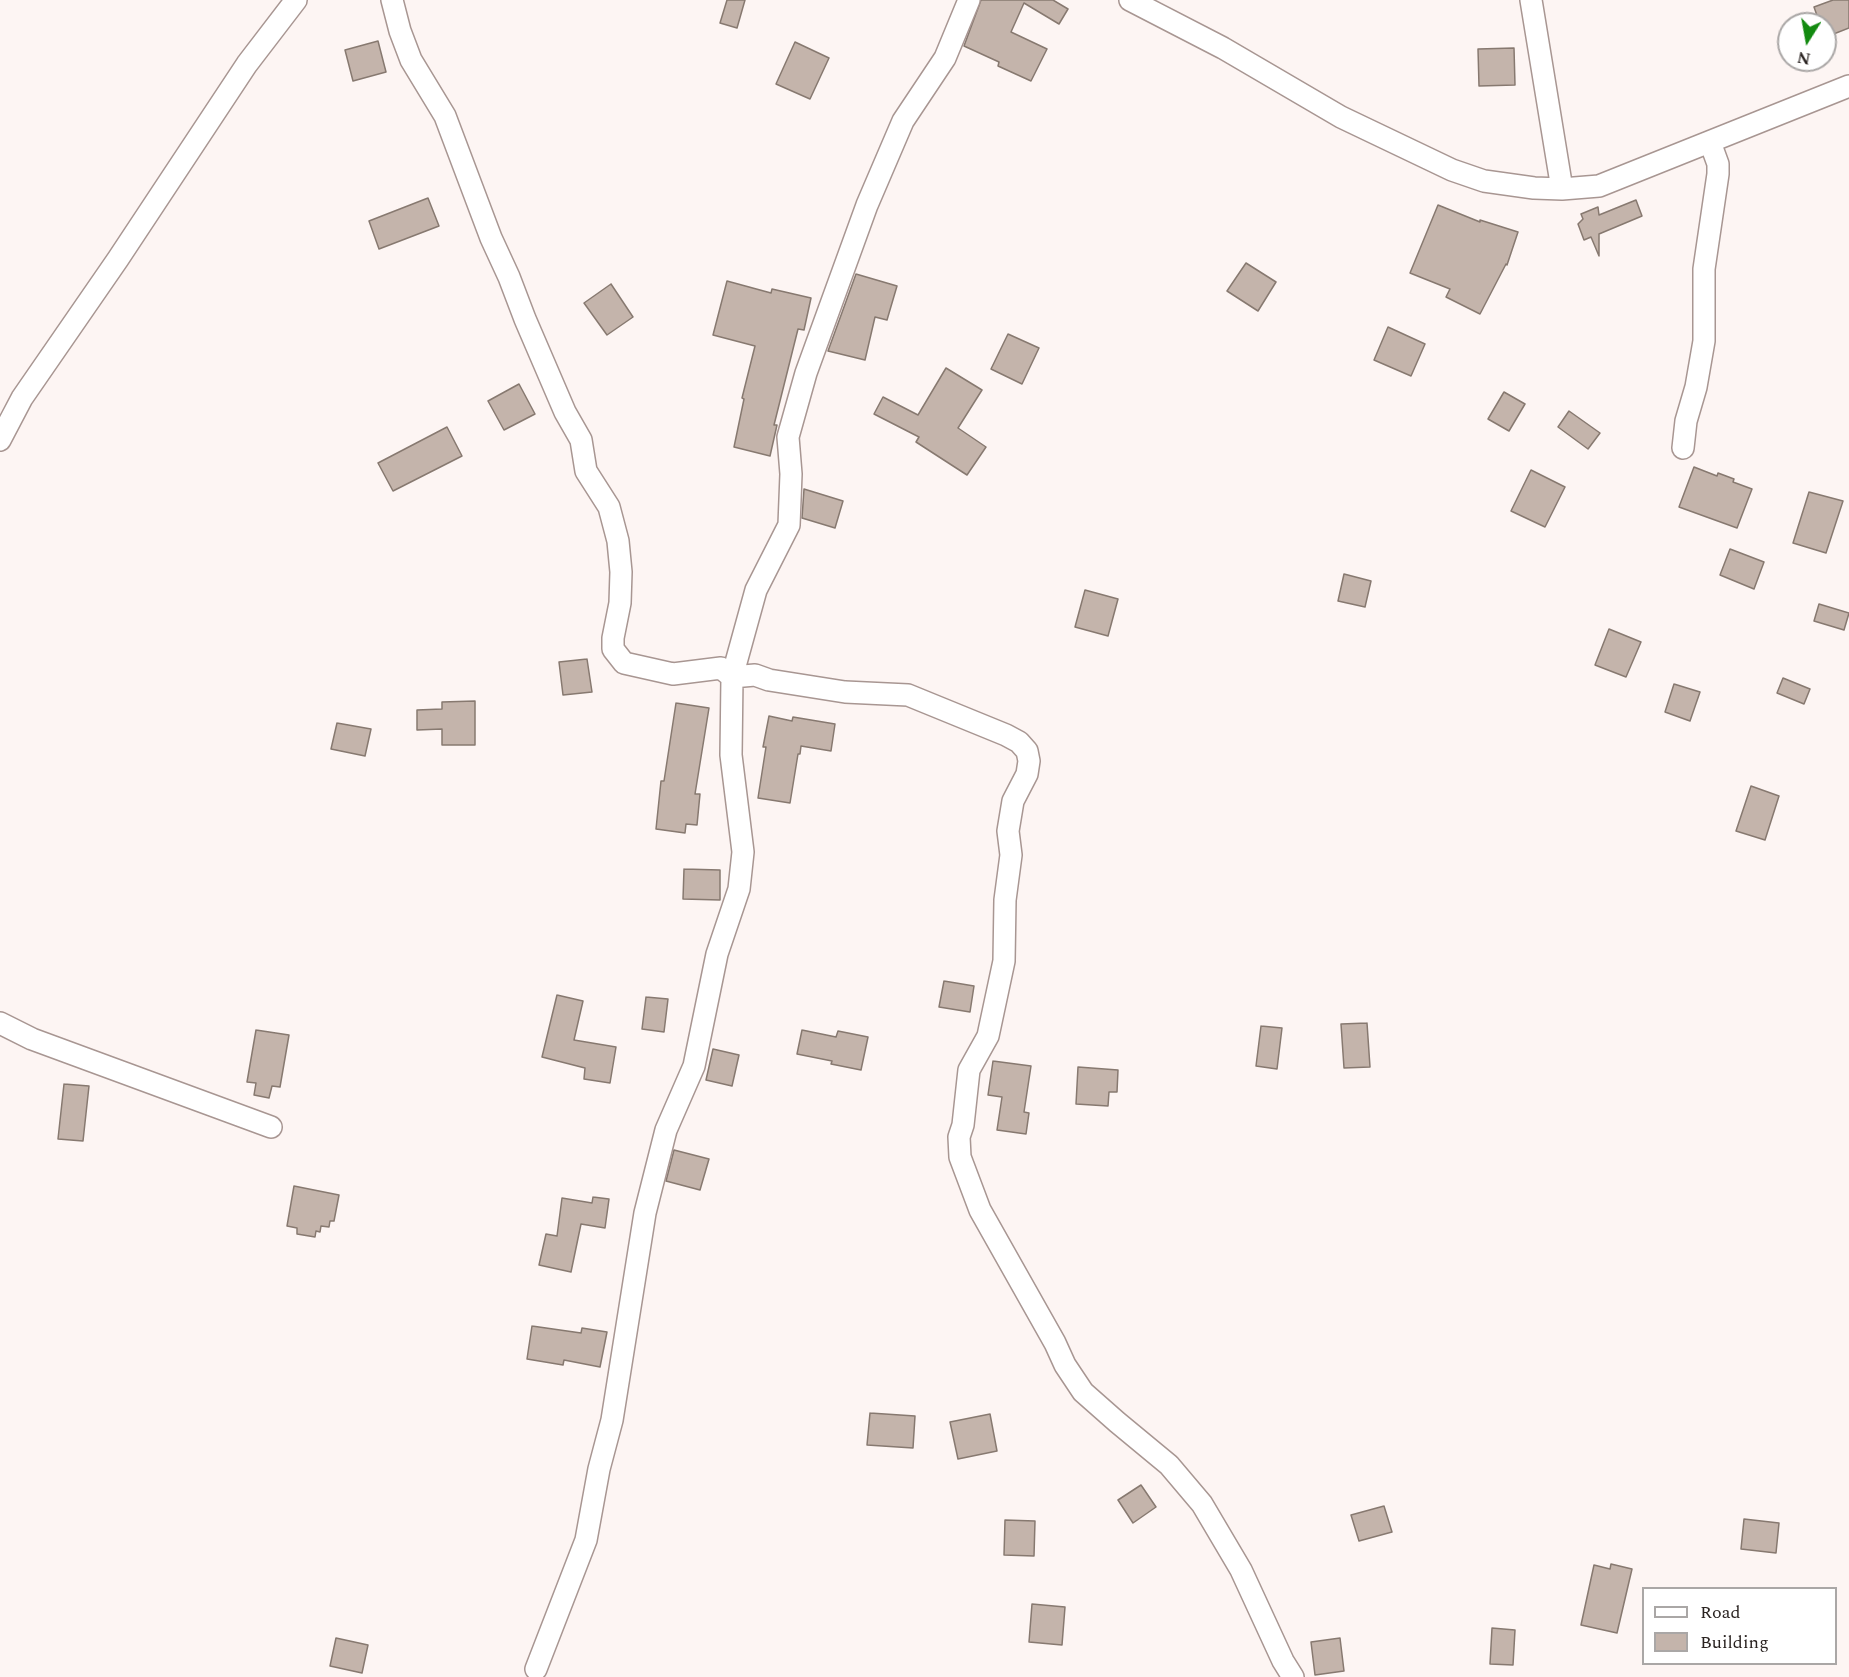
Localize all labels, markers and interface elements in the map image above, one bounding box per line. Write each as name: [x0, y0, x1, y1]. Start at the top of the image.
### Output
north arrow: [1777, 12, 1837, 72]
text: N: [1795, 45, 1813, 71]
legend: [1642, 1587, 1837, 1665]
text: Road: [1700, 1599, 1741, 1626]
text: Building: [1700, 1629, 1769, 1656]

